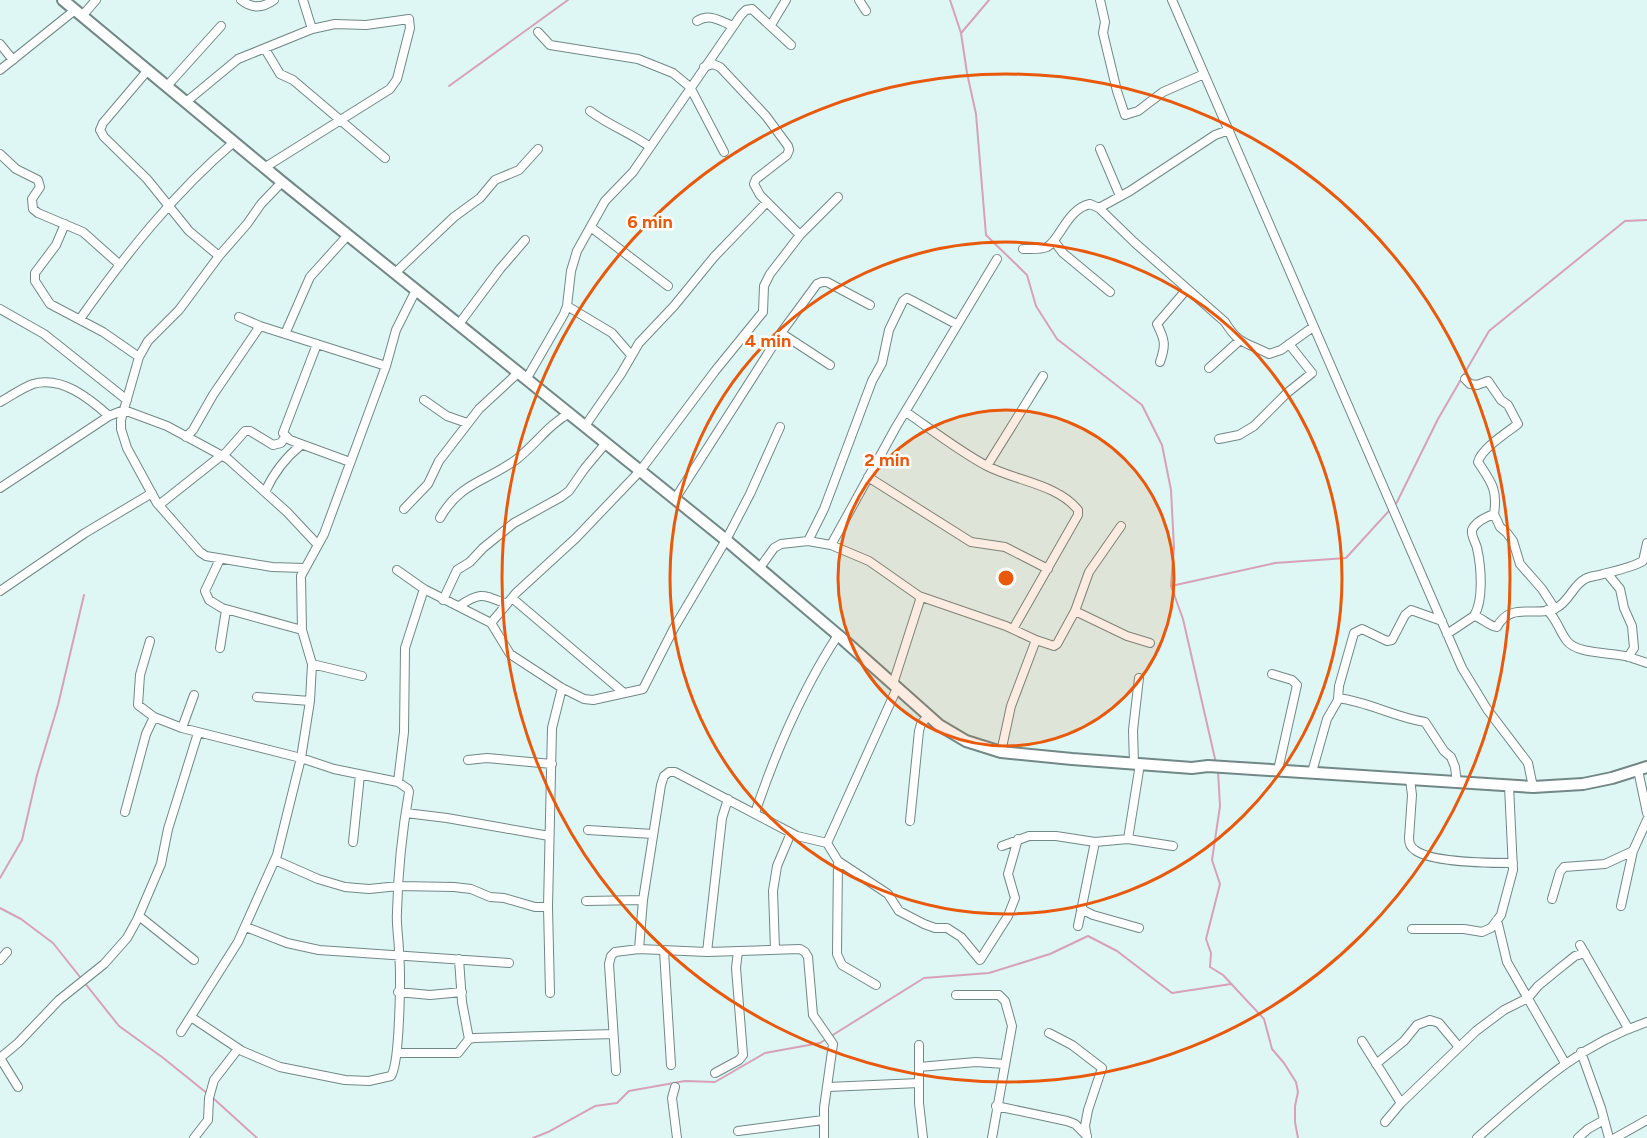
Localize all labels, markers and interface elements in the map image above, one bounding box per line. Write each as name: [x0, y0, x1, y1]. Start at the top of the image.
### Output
text: 6 min: [627, 211, 673, 233]
text: 4 min: [745, 330, 791, 352]
text: 2 min: [864, 449, 910, 471]
centre of rings: [996, 568, 1016, 588]

